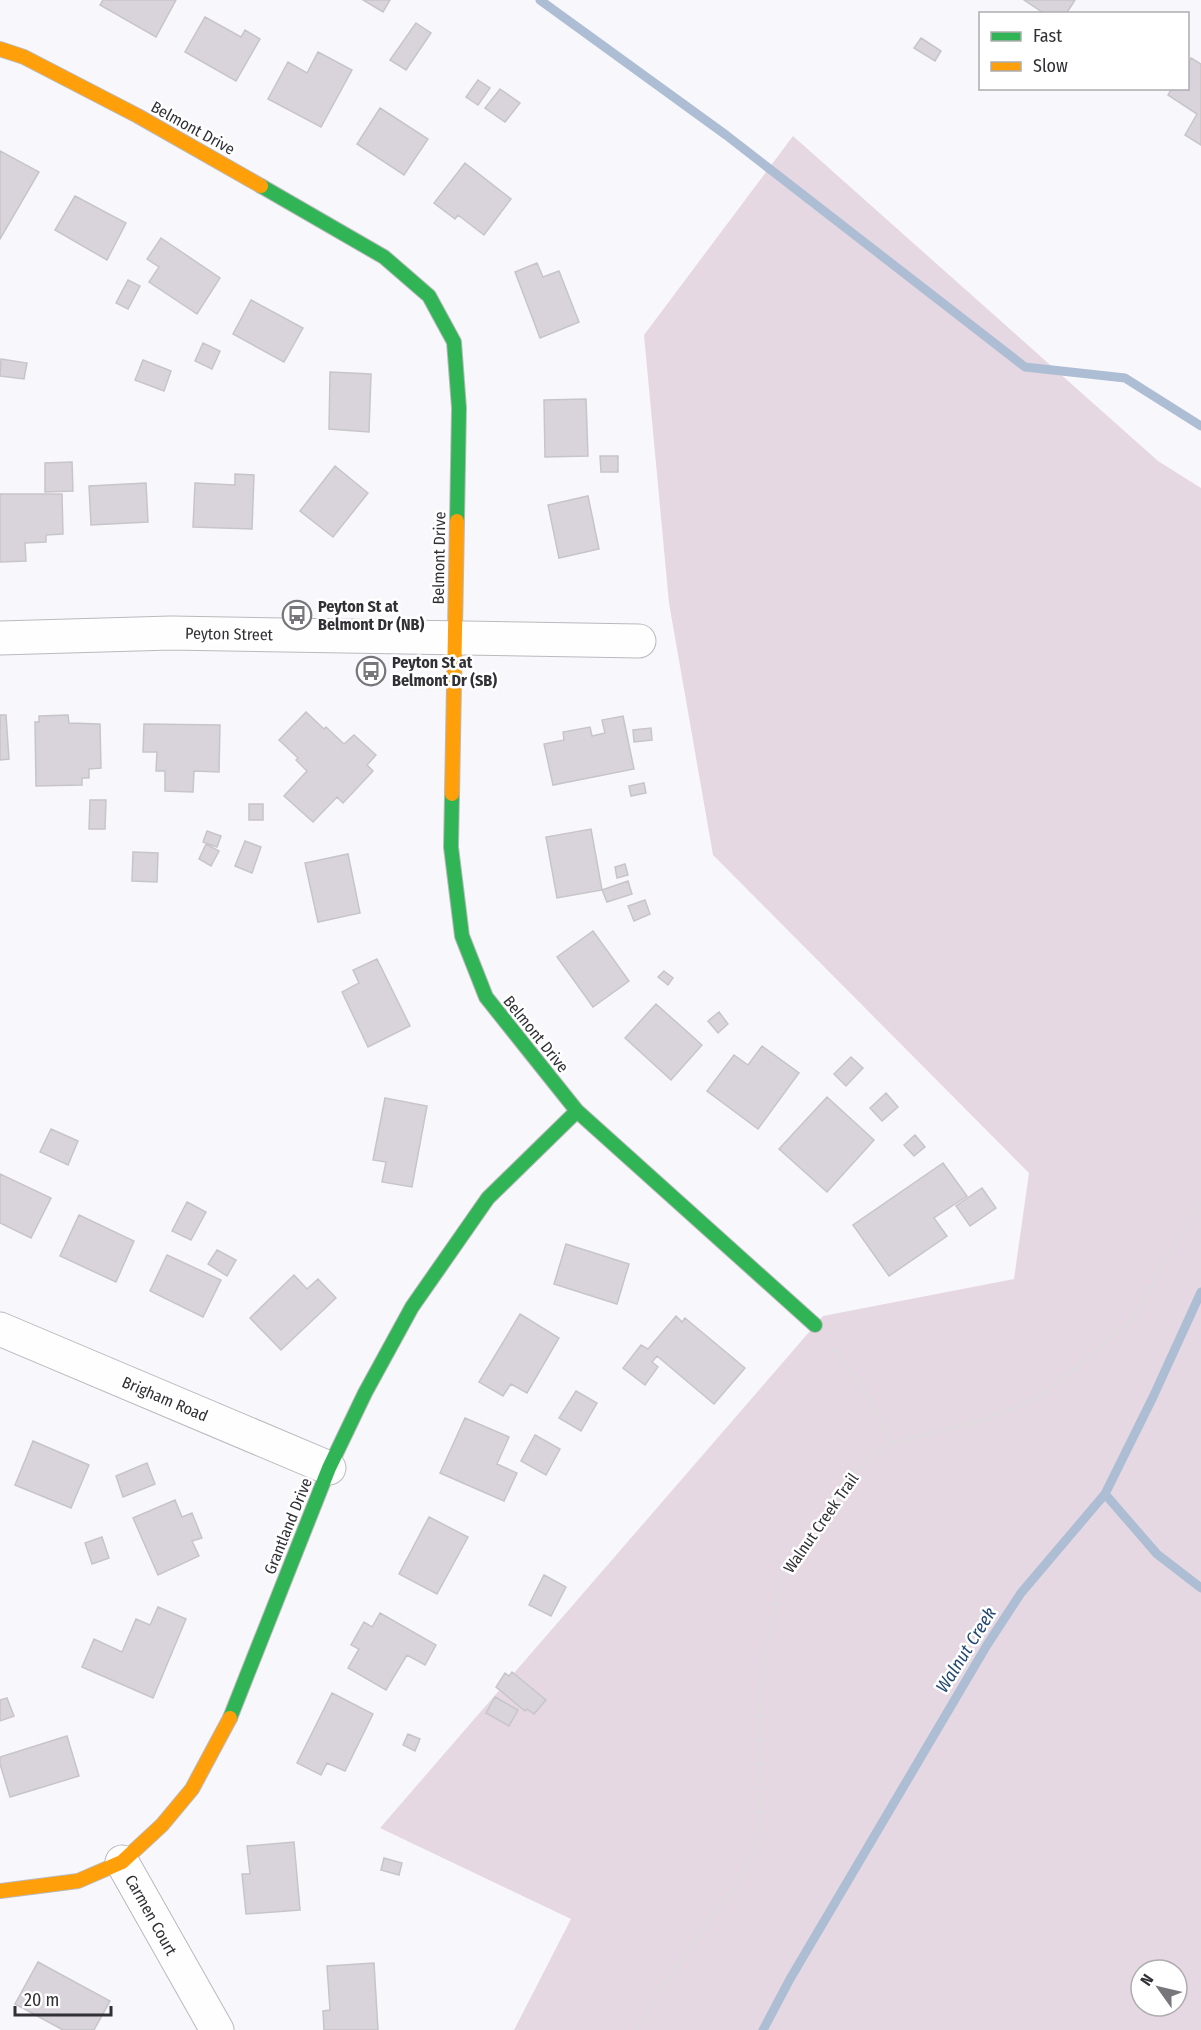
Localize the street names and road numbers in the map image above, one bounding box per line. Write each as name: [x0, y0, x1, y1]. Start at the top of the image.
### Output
street label: Belmont Drive: [148, 97, 238, 159]
street label: Belmont Drive: [429, 511, 449, 605]
street label: Peyton Street: [185, 624, 274, 644]
street label: Belmont Drive: [499, 992, 573, 1076]
street label: Brigham Road: [119, 1372, 211, 1426]
street label: Walnut Creek Trail: [780, 1469, 862, 1577]
street label: Grantland Drive: [260, 1475, 316, 1577]
street label: Carmen Court: [121, 1871, 181, 1959]

